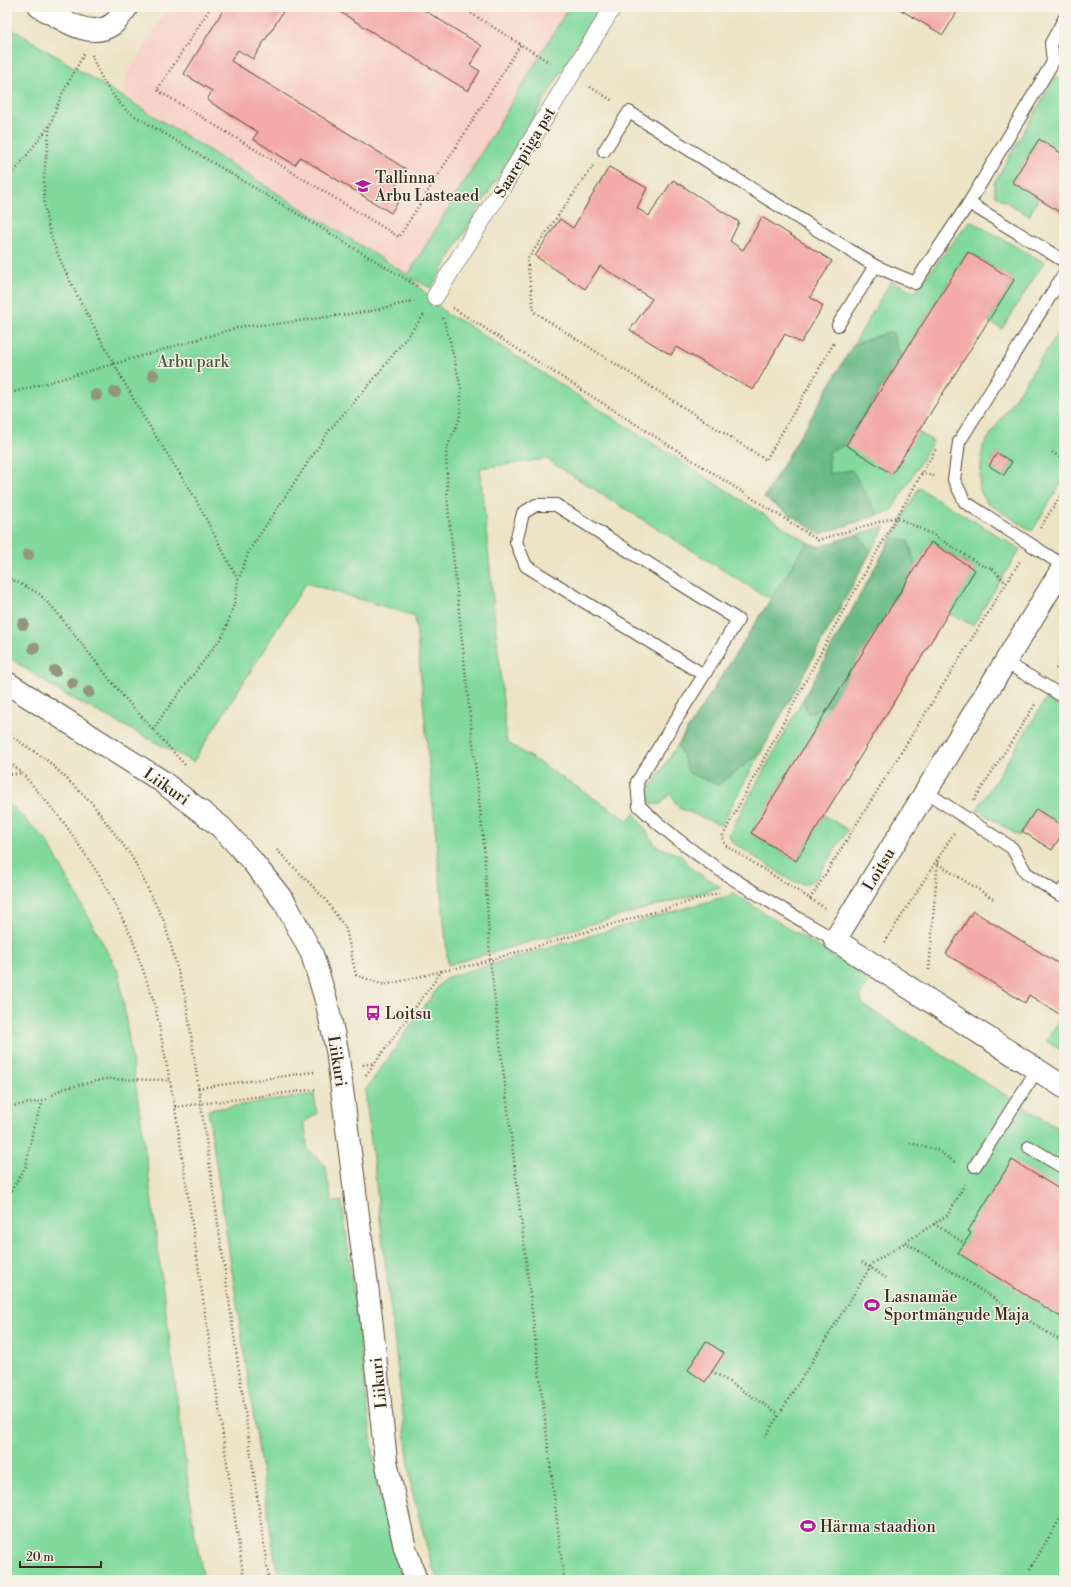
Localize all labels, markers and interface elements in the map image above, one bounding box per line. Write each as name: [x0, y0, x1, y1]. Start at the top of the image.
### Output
street label: Saarepiiga pst: [490, 103, 560, 201]
place label: Tallinna Arbu Lasteaed: [374, 168, 479, 206]
school or university icon: Tallinna Arbu Lasteaed: [354, 177, 372, 195]
park label: Arbu park: [156, 352, 231, 372]
street label: Liikuri: [140, 764, 193, 810]
street label: Loitsu: [858, 844, 899, 895]
bus stop icon: Loitsu: [364, 1004, 382, 1022]
place label: Loitsu: [385, 1004, 431, 1024]
street label: Liikuri: [323, 1034, 351, 1088]
place label: Lasnamäe Sportmängude Maja: [884, 1287, 1030, 1325]
sports icon: Lasnamäe Sportmängude Maja: [863, 1296, 881, 1314]
street label: Liikuri: [366, 1356, 392, 1410]
sports icon: Härma staadion: [799, 1517, 817, 1535]
place label: Härma staadion: [820, 1517, 936, 1537]
scale bar: [20, 1543, 101, 1569]
text: 20 m: [26, 1550, 54, 1565]

